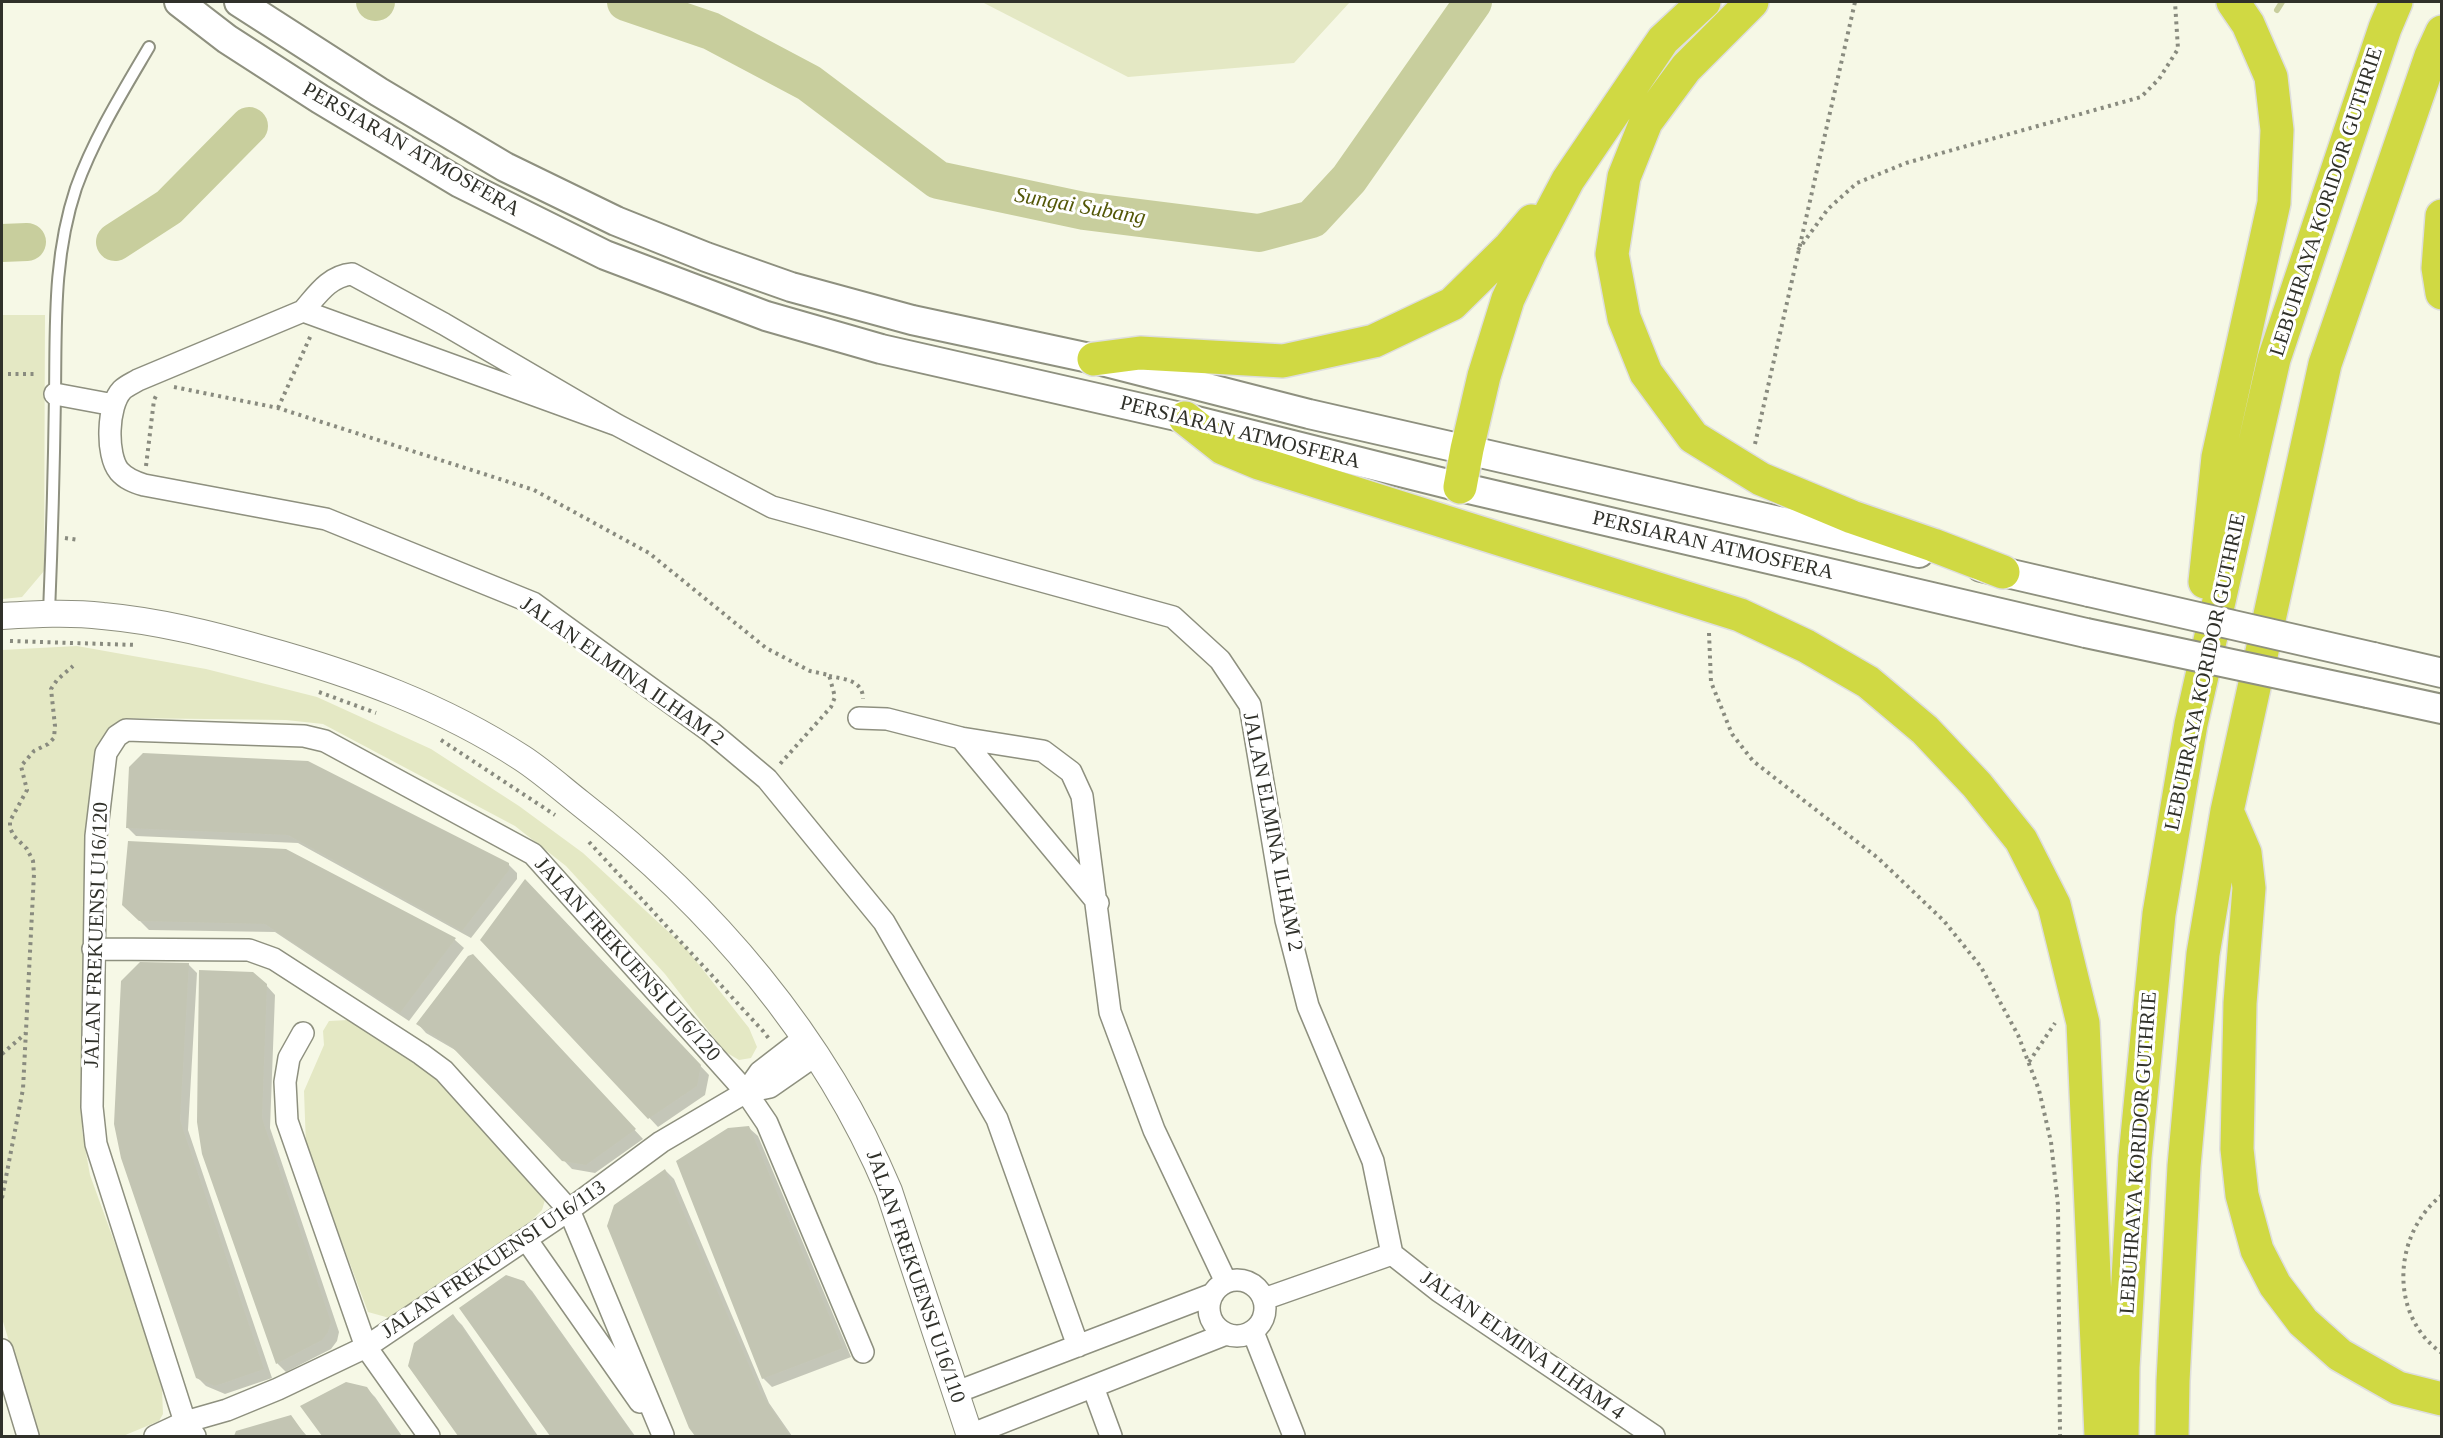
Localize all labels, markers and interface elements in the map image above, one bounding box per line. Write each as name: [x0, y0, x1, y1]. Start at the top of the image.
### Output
street label: LEBUHRAYA KORIDOR GUTHRIE: [2265, 44, 2389, 360]
street label: PERSIARAN ATMOSFERA: [298, 77, 524, 223]
water label: Sungai Subang: [1012, 182, 1148, 232]
street label: PERSIARAN ATMOSFERA: [1117, 391, 1363, 475]
street label: PERSIARAN ATMOSFERA: [1590, 506, 1836, 586]
street label: LEBUHRAYA KORIDOR GUTHRIE: [2160, 511, 2252, 833]
street label: JALAN ELMINA ILHAM 2: [515, 592, 729, 752]
street label: JALAN ELMINA ILHAM 2: [1236, 710, 1308, 954]
street label: JALAN FREKUENSI U16/120: [80, 802, 114, 1068]
street label: JALAN FREKUENSI U16/120: [529, 853, 725, 1067]
street label: LEBUHRAYA KORIDOR GUTHRIE: [2115, 991, 2163, 1315]
street label: JALAN FREKUENSI U16/110: [860, 1148, 970, 1406]
street label: JALAN FREKUENSI U16/113: [377, 1175, 611, 1345]
street label: JALAN ELMINA ILHAM 4: [1415, 1266, 1629, 1426]

